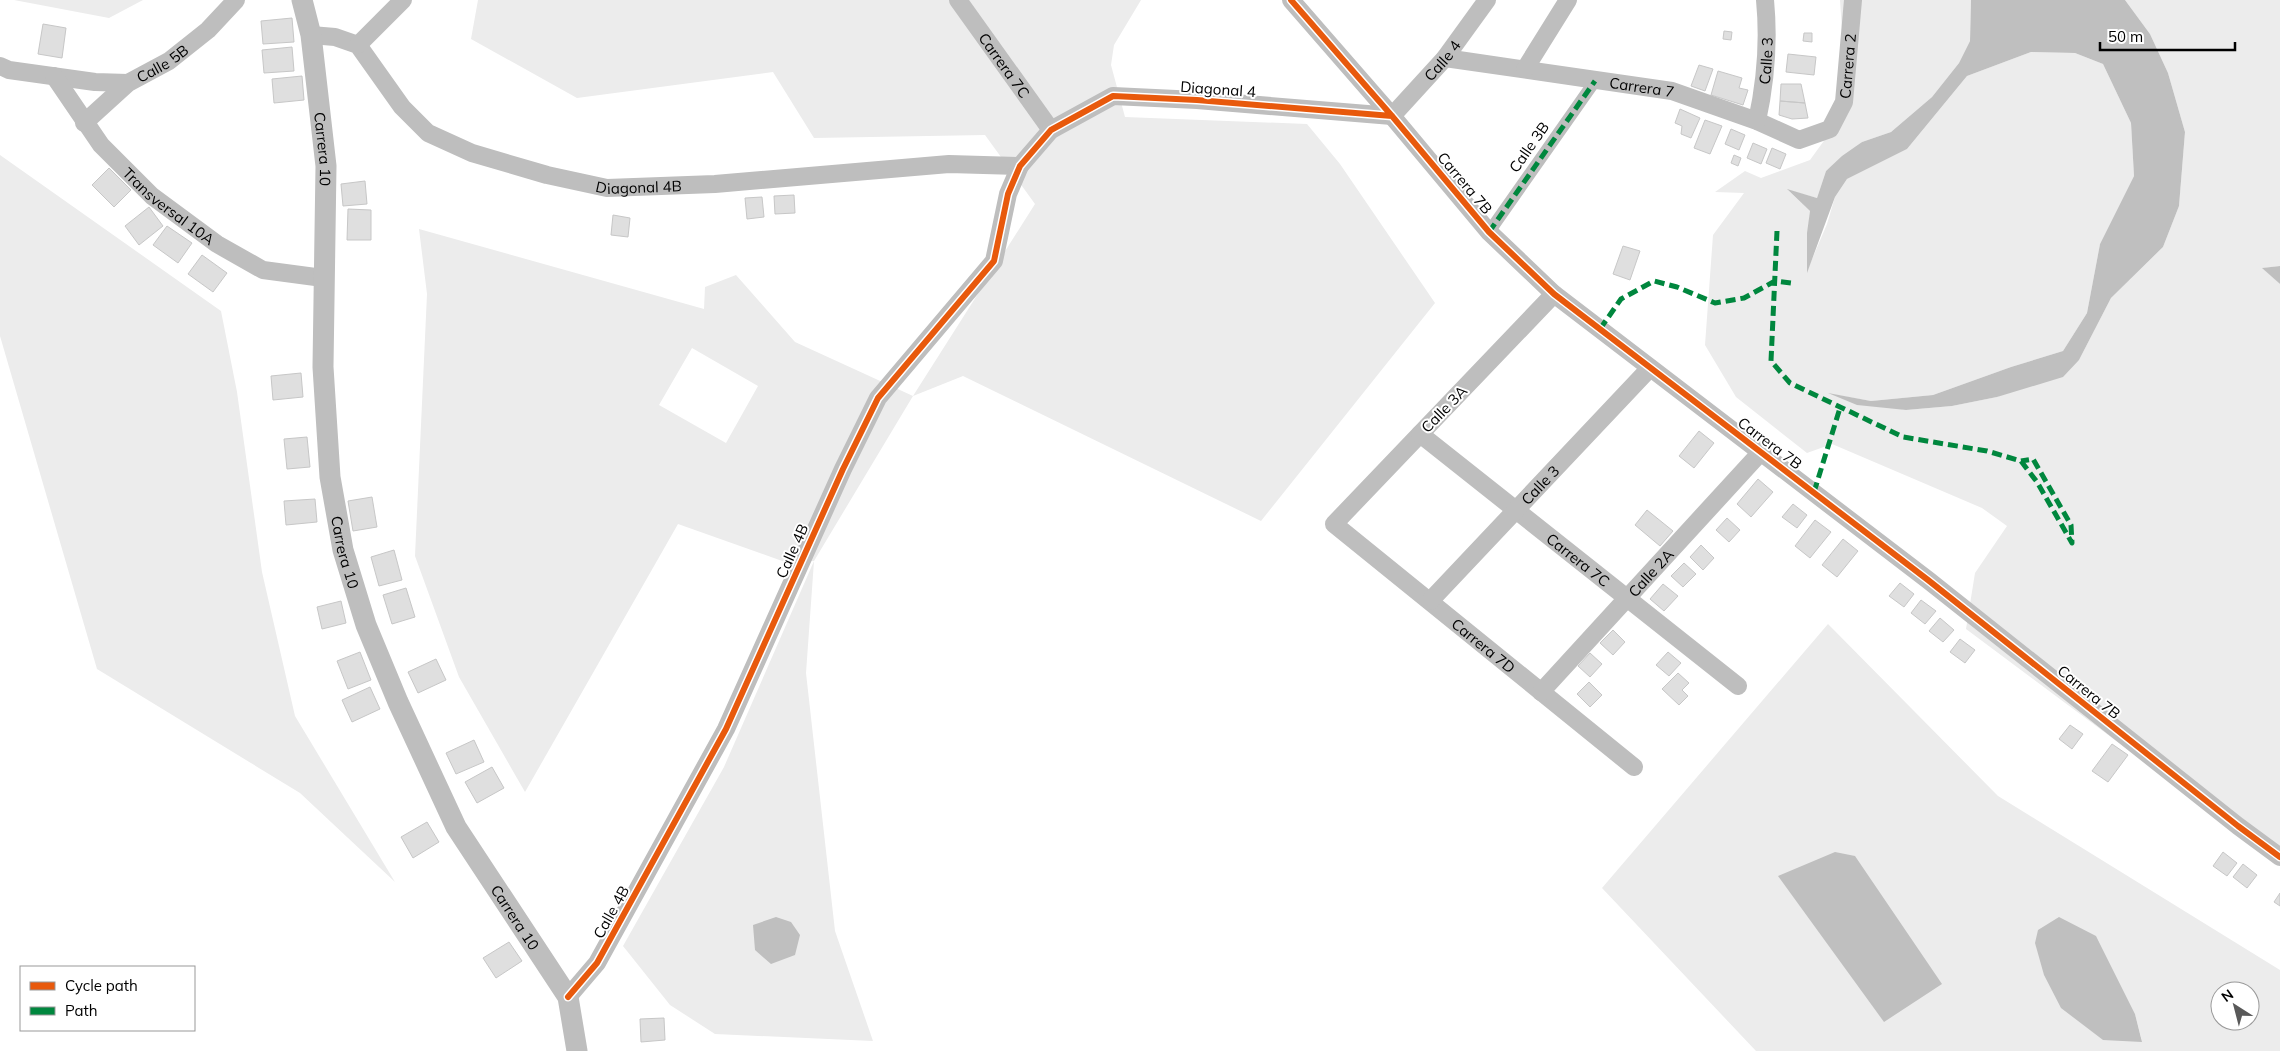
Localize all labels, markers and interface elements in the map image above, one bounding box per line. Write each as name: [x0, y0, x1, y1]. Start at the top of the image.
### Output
scale bar: [2100, 20, 2235, 52]
text: 50 m: [2108, 27, 2143, 46]
street label: Carrera 7C: [975, 29, 1034, 101]
street label: Carrera 2: [1835, 33, 1860, 99]
street label: Calle 4: [1420, 36, 1464, 85]
street label: Calle 3: [1754, 37, 1776, 85]
street label: Calle 5B: [133, 40, 192, 86]
street label: Carrera 7: [1608, 73, 1676, 101]
street label: Diagonal 4: [1180, 77, 1256, 101]
street label: Carrera 10: [310, 111, 336, 186]
street label: Calle 3B: [1505, 118, 1553, 176]
street label: Carrera 7B: [1433, 148, 1497, 218]
street label: Transversal 10A: [119, 163, 219, 249]
street label: Diagonal 4B: [594, 176, 682, 197]
street label: Calle 3A: [1417, 381, 1471, 437]
street label: Carrera 7B: [1734, 413, 1806, 473]
street label: Calle 3: [1517, 461, 1563, 508]
street label: Carrera 10: [328, 514, 364, 591]
street label: Calle 4B: [772, 521, 812, 581]
street label: Carrera 7C: [1543, 529, 1614, 590]
street label: Calle 2A: [1624, 545, 1677, 600]
street label: Carrera 7D: [1448, 614, 1519, 677]
street label: Carrera 7B: [2054, 661, 2124, 723]
street label: Carrera 10: [487, 881, 544, 953]
street label: Calle 4B: [589, 882, 633, 942]
legend: [20, 966, 195, 1031]
text: Cycle path: [65, 976, 138, 995]
north arrow: [2210, 981, 2260, 1031]
text: N: [2218, 985, 2237, 1006]
text: Path: [65, 1001, 97, 1020]

